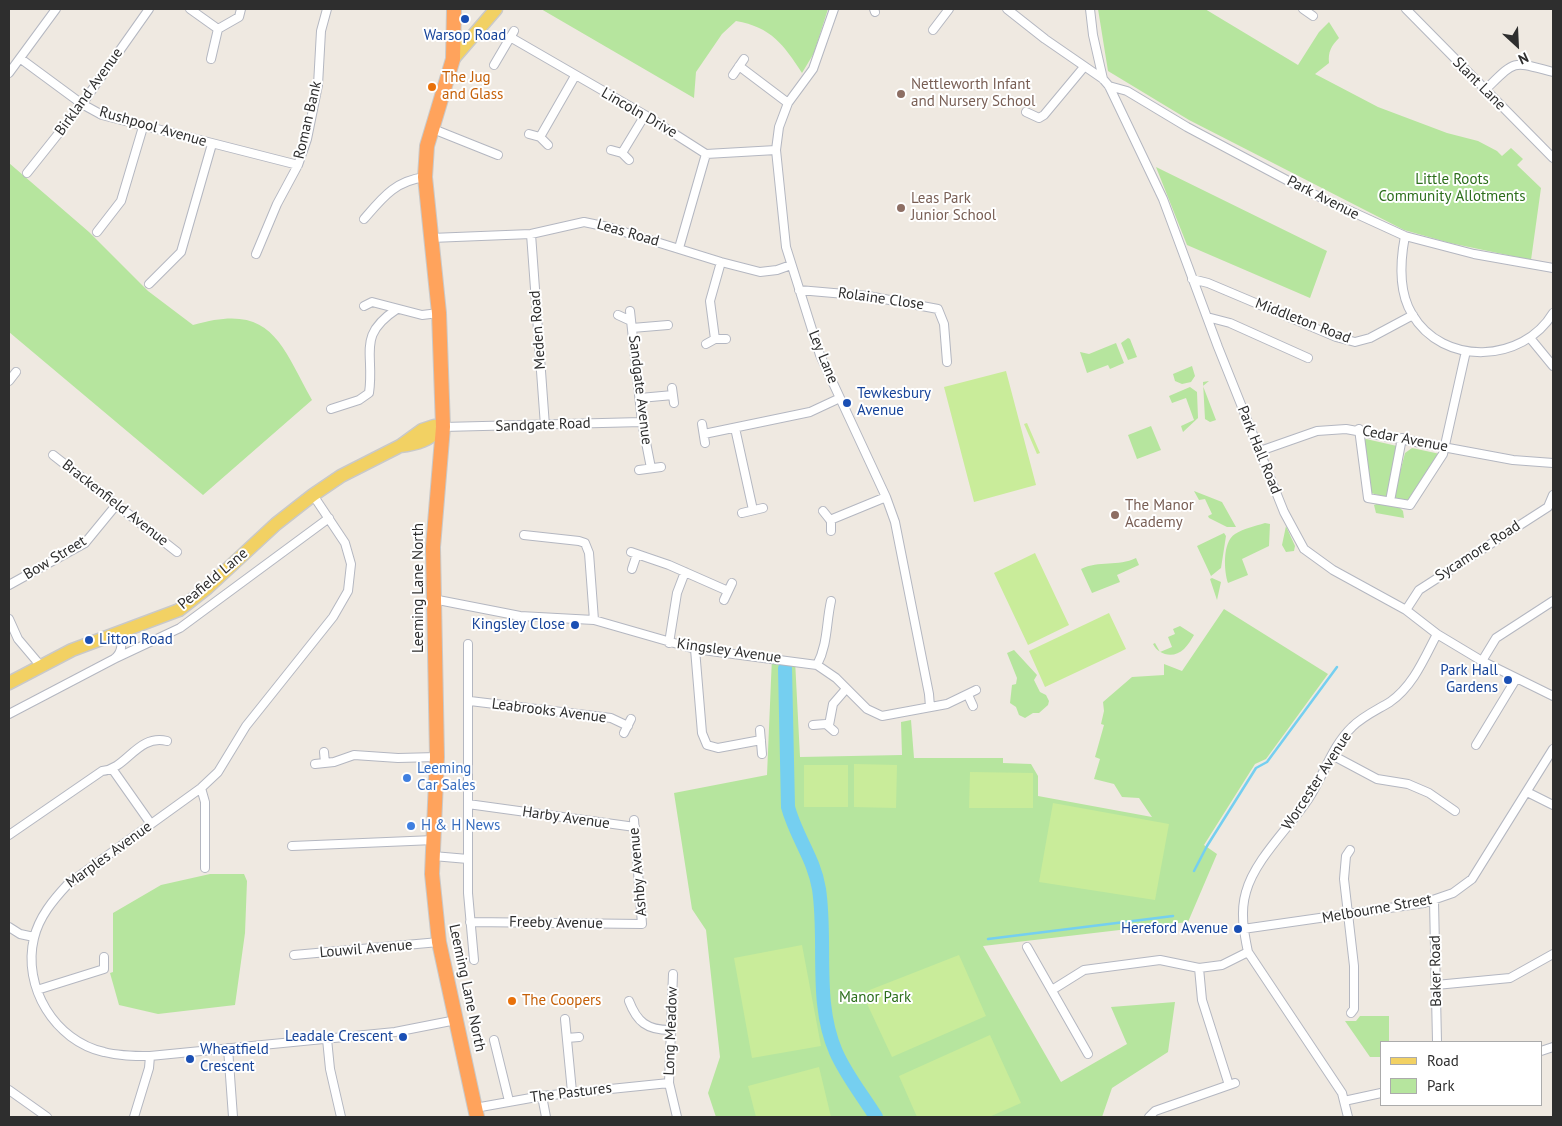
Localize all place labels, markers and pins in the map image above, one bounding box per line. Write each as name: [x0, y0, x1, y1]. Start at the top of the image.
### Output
marker: Warsop Road: [459, 13, 471, 25]
place label: Warsop Road: [424, 27, 506, 45]
place label: The Jug and Glass: [442, 69, 503, 104]
place label: Nettleworth Infant and Nursery School: [911, 76, 1035, 111]
marker: The Jug and Glass: [426, 81, 438, 93]
marker: Nettleworth Infant and Nursery School: [895, 88, 907, 100]
place label: Leas Park Junior School: [911, 190, 996, 225]
marker: Leas Park Junior School: [895, 202, 907, 214]
place label: Tewkesbury Avenue: [857, 385, 931, 420]
marker: Tewkesbury Avenue: [841, 397, 853, 409]
place label: The Manor Academy: [1125, 497, 1194, 532]
marker: The Manor Academy: [1109, 509, 1121, 521]
place label: Kingsley Close: [472, 616, 565, 634]
marker: Kingsley Close: [569, 619, 581, 631]
place label: Litton Road: [99, 631, 173, 649]
marker: Litton Road: [83, 634, 95, 646]
place label: Park Hall Gardens: [1440, 662, 1498, 697]
marker: Park Hall Gardens: [1502, 674, 1514, 686]
place label: Leeming Car Sales: [417, 760, 476, 795]
marker: Leeming Car Sales: [401, 772, 413, 784]
place label: H & H News: [421, 817, 500, 835]
marker: H & H News: [405, 820, 417, 832]
place label: Hereford Avenue: [1121, 920, 1228, 938]
marker: Hereford Avenue: [1232, 923, 1244, 935]
place label: The Coopers: [522, 992, 601, 1010]
marker: The Coopers: [506, 995, 518, 1007]
place label: Leadale Crescent: [285, 1028, 393, 1046]
marker: Leadale Crescent: [397, 1031, 409, 1043]
place label: Wheatfield Crescent: [200, 1041, 269, 1076]
marker: Wheatfield Crescent: [184, 1053, 196, 1065]

